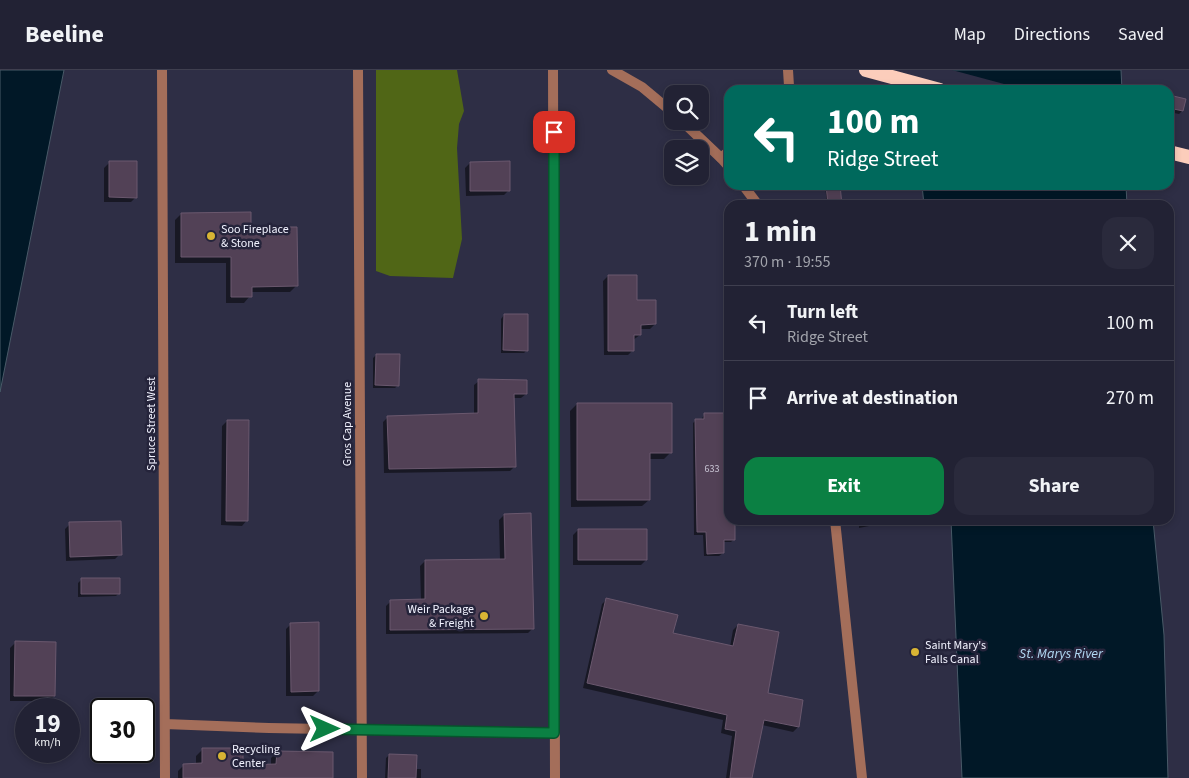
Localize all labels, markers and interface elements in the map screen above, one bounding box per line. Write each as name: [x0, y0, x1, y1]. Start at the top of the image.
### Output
text: Beeline: [25, 17, 104, 52]
text: Map: [954, 22, 986, 47]
text: Directions: [1014, 22, 1090, 47]
text: Saved: [1118, 22, 1164, 47]
map controls: [664, 85, 709, 185]
button: search: [664, 85, 709, 130]
text: 100 m: [827, 97, 919, 147]
icon: left: [744, 105, 809, 170]
pin: [533, 111, 575, 153]
icon: arrive: [540, 118, 568, 146]
button: layers: [664, 140, 709, 185]
text: Ridge Street: [827, 143, 938, 175]
text: 1 min: [744, 210, 817, 253]
button: close: [1102, 217, 1154, 269]
place label: Soo Fireplace & Stone: [221, 221, 289, 252]
marker: Soo Fireplace & Stone: [205, 230, 217, 242]
text: 370 m · 19:55: [744, 251, 831, 273]
text: Turn left: [787, 299, 858, 326]
icon: left: [744, 309, 772, 337]
text: 100 m: [1106, 310, 1154, 337]
text: Ridge Street: [787, 326, 868, 348]
street label: Spruce Street West: [143, 377, 160, 471]
street label: Gros Cap Avenue: [339, 382, 356, 466]
icon: arrive: [744, 384, 772, 412]
text: Arrive at destination: [787, 385, 958, 412]
text: 270 m: [1106, 385, 1154, 412]
button: Exit: [744, 457, 944, 515]
button: Share: [954, 457, 1154, 515]
house number: 633: [705, 462, 719, 476]
place label: Weir Package & Freight: [408, 601, 474, 632]
marker: Weir Package & Freight: [478, 610, 490, 622]
place label: Saint Mary's Falls Canal: [925, 637, 986, 668]
water label: St. Marys River: [1019, 644, 1104, 664]
marker: Saint Mary's Falls Canal: [909, 646, 921, 658]
speed limit sign: 30: [90, 698, 155, 763]
position arrow: [298, 702, 350, 754]
text: 19: [34, 706, 61, 742]
text: km/h: [34, 734, 61, 751]
place label: Recycling Center: [232, 741, 280, 772]
marker: Recycling Center: [216, 750, 228, 762]

